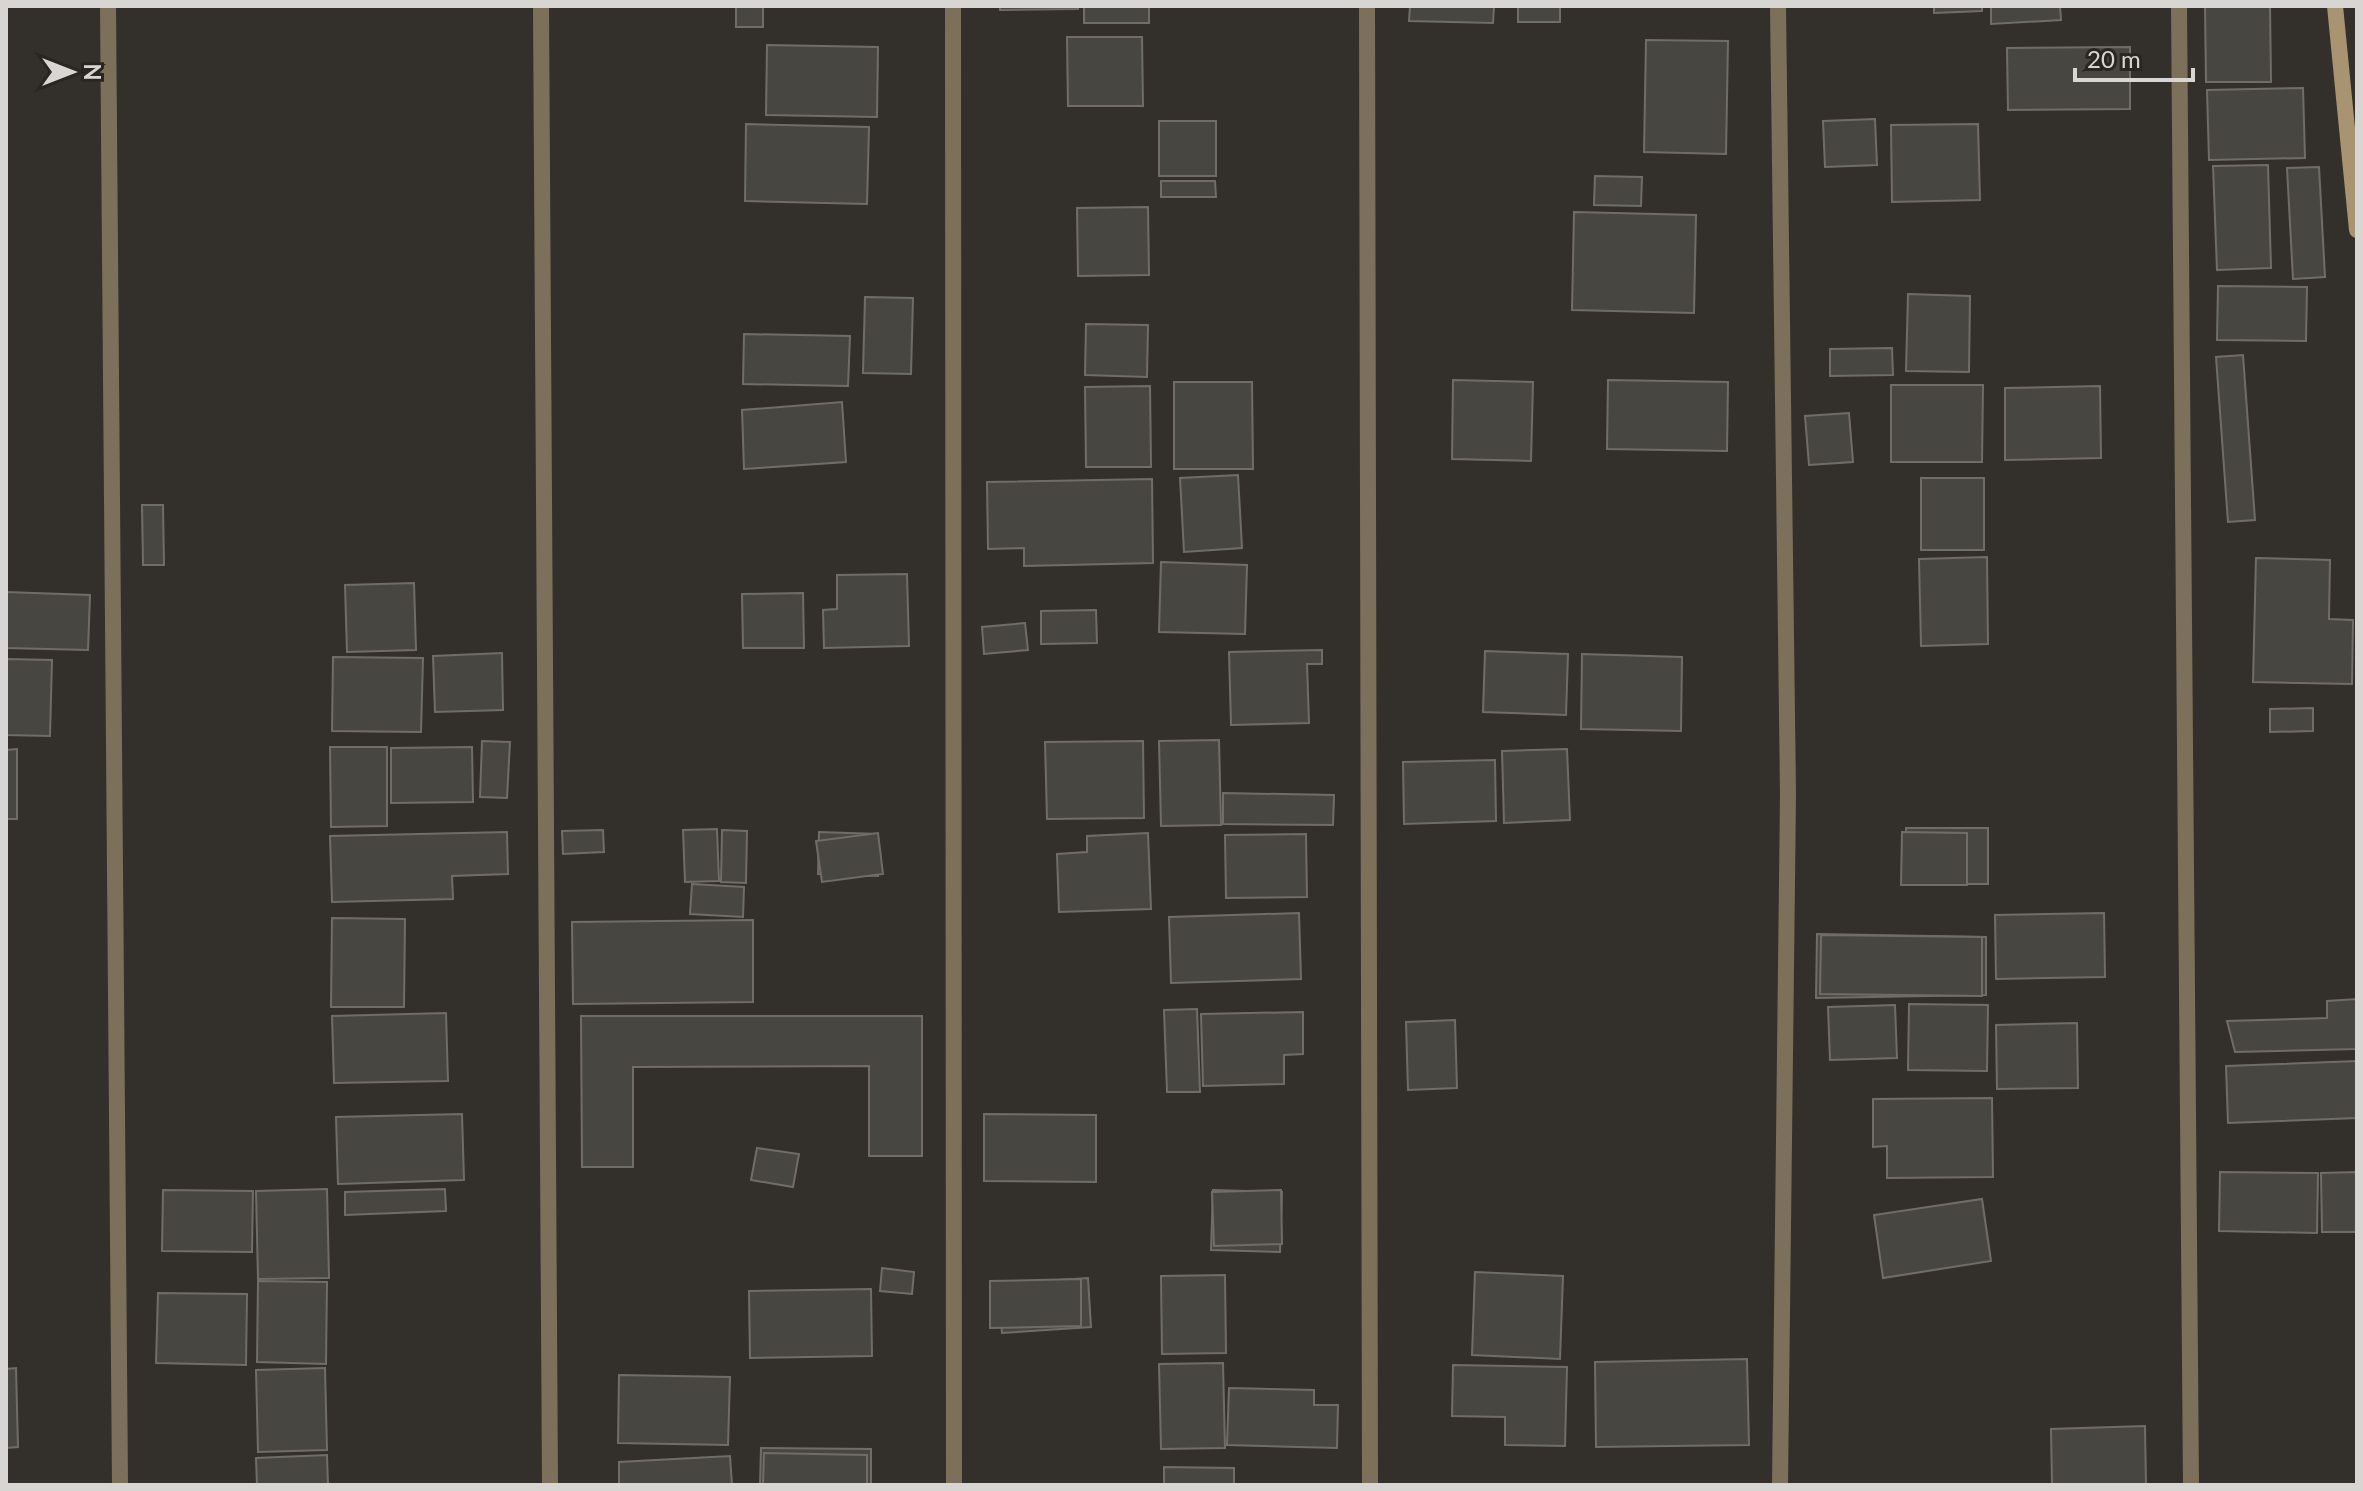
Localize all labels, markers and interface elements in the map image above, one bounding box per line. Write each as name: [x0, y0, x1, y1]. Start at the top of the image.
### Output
north arrow: [32, 32, 112, 112]
scale bar: [2075, 32, 2193, 82]
text: 20 m: [2087, 44, 2141, 73]
text: N: [79, 64, 106, 80]

